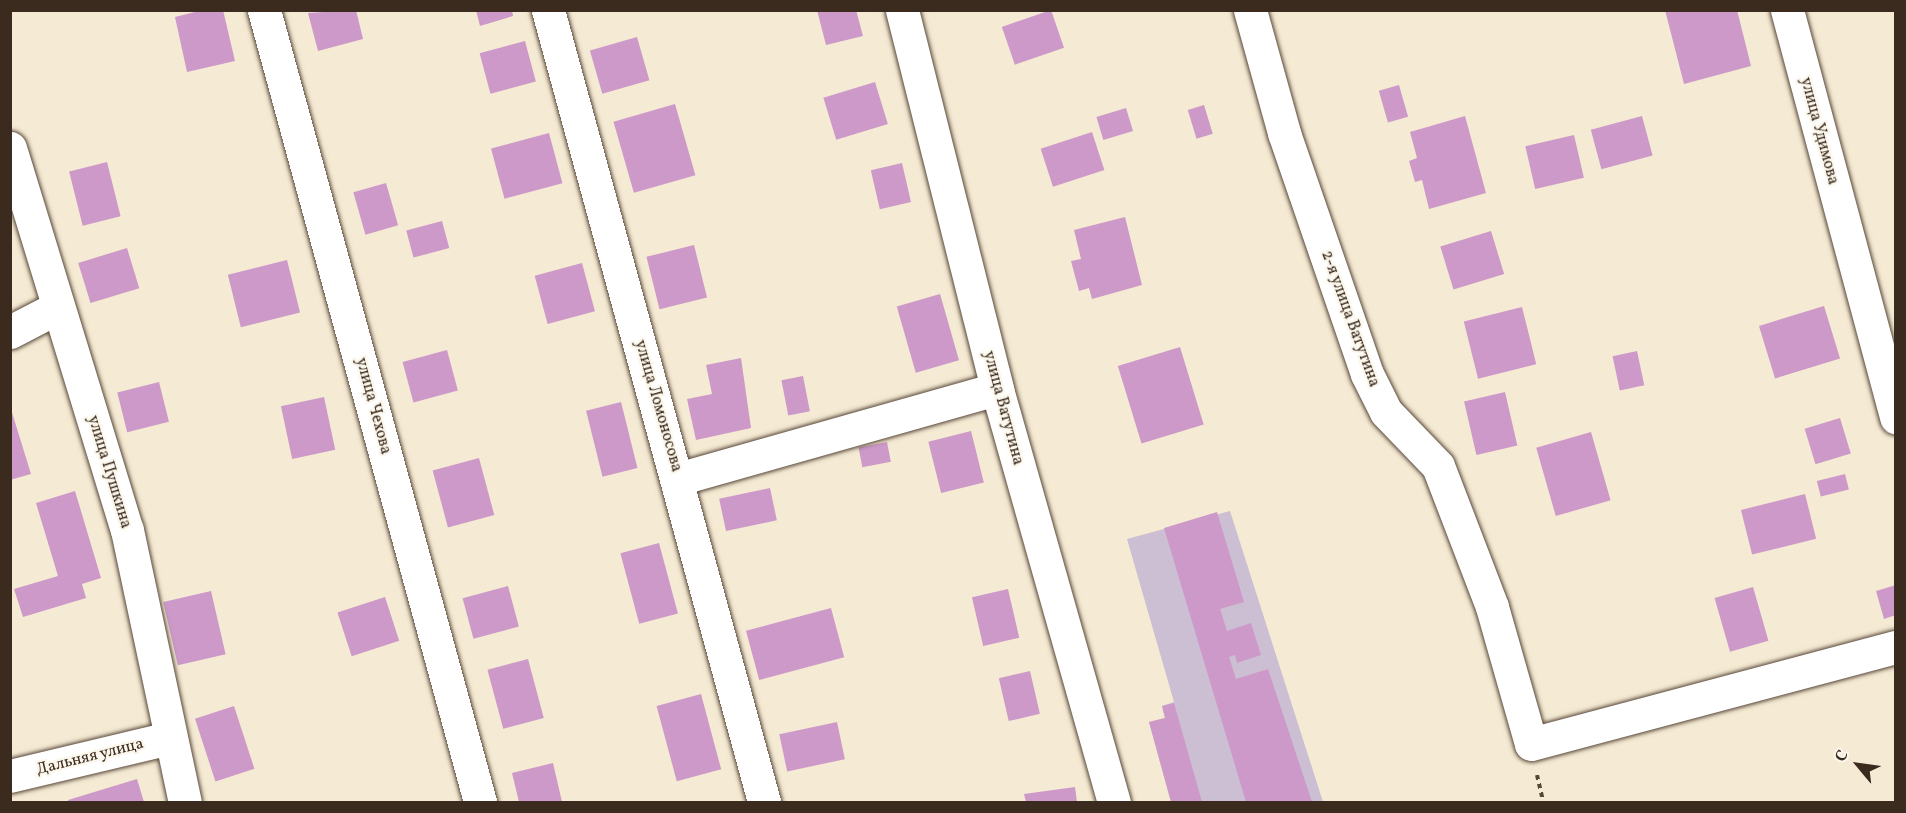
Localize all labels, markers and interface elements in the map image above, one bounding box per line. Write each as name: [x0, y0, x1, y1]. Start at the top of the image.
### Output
street label: улица Удимова: [1795, 75, 1843, 187]
street label: 2-я улица Ватутина: [1316, 248, 1384, 390]
street label: улица Ломоносова: [630, 338, 686, 474]
street label: улица Ватутина: [979, 349, 1027, 467]
street label: улица Чехова: [351, 356, 395, 456]
street label: улица Пушкина: [83, 413, 135, 531]
street label: Дальняя улица: [34, 734, 146, 780]
north arrow: [1828, 735, 1888, 795]
text: С: [1830, 746, 1854, 766]

